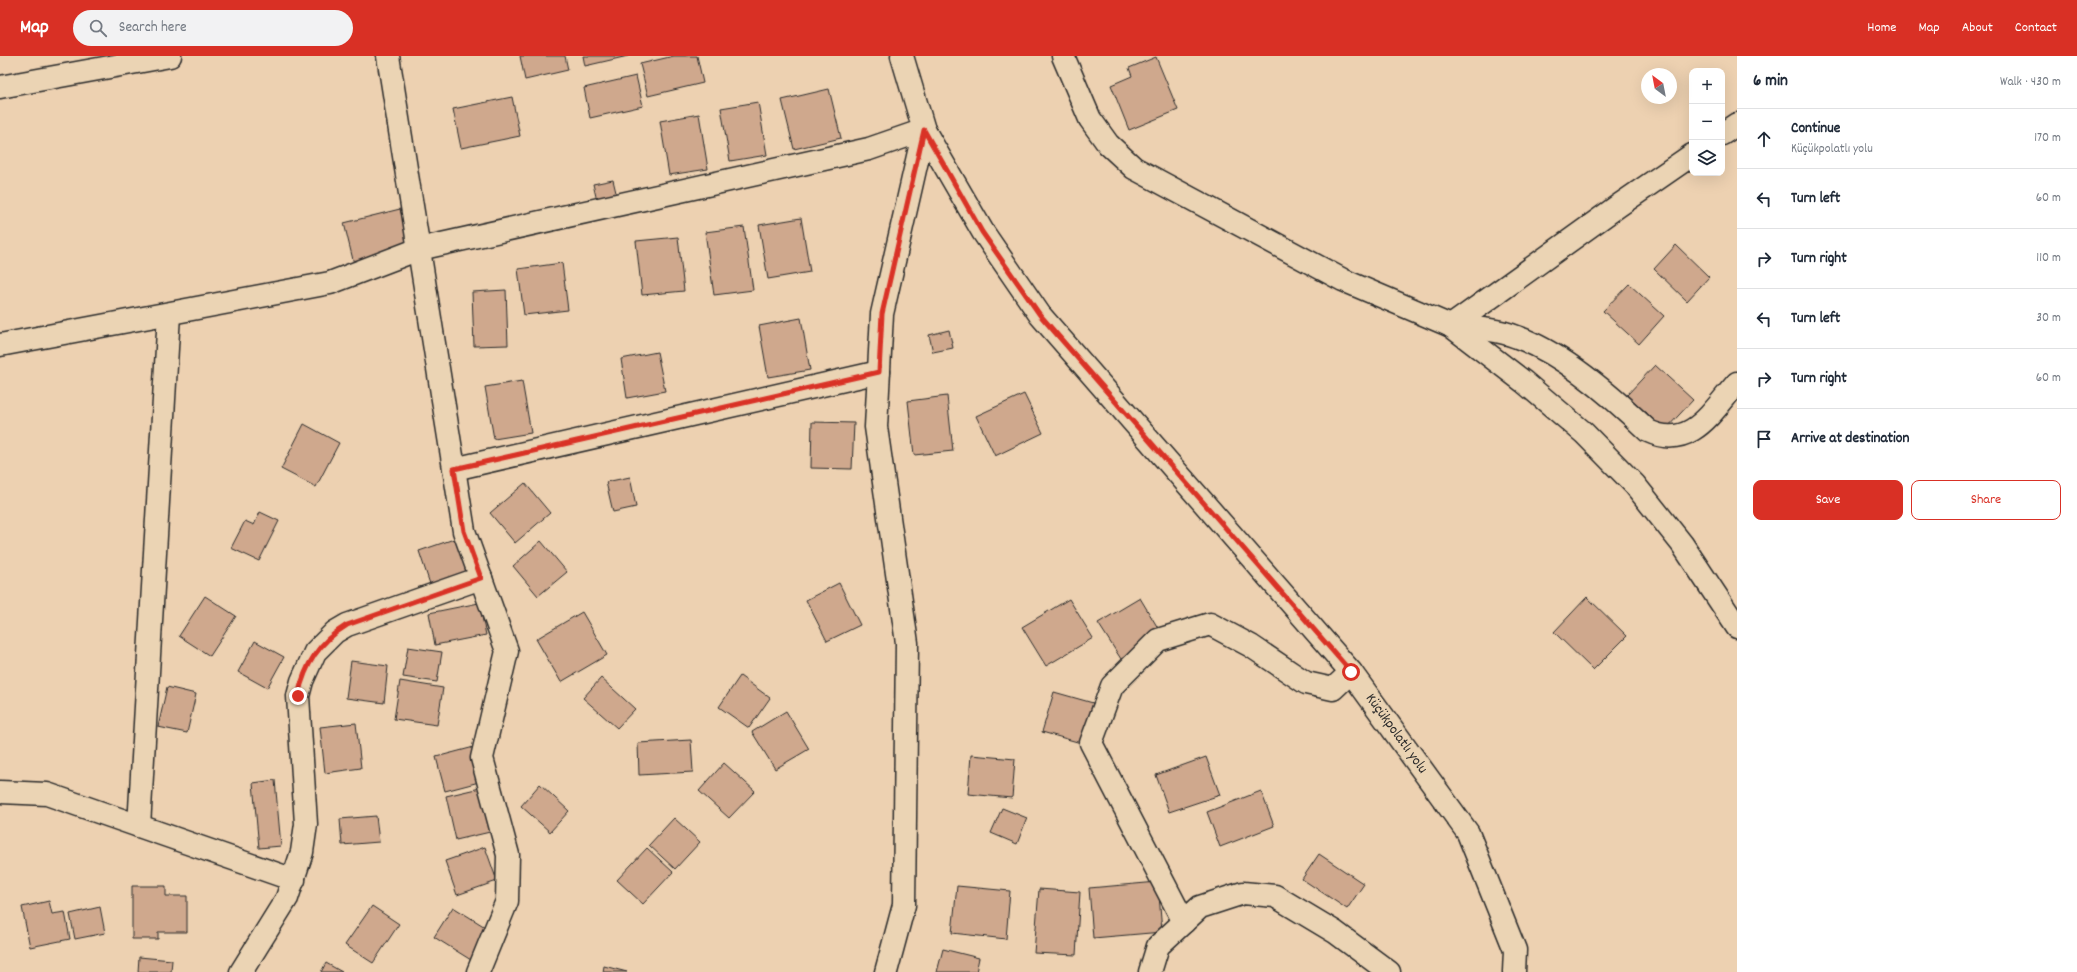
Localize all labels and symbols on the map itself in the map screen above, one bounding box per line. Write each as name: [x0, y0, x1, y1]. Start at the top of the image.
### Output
north arrow: [1641, 68, 1677, 104]
route start: [1342, 663, 1360, 681]
route end: [289, 687, 307, 705]
street label: Küçükpolatlı yolu: [1359, 689, 1433, 779]

